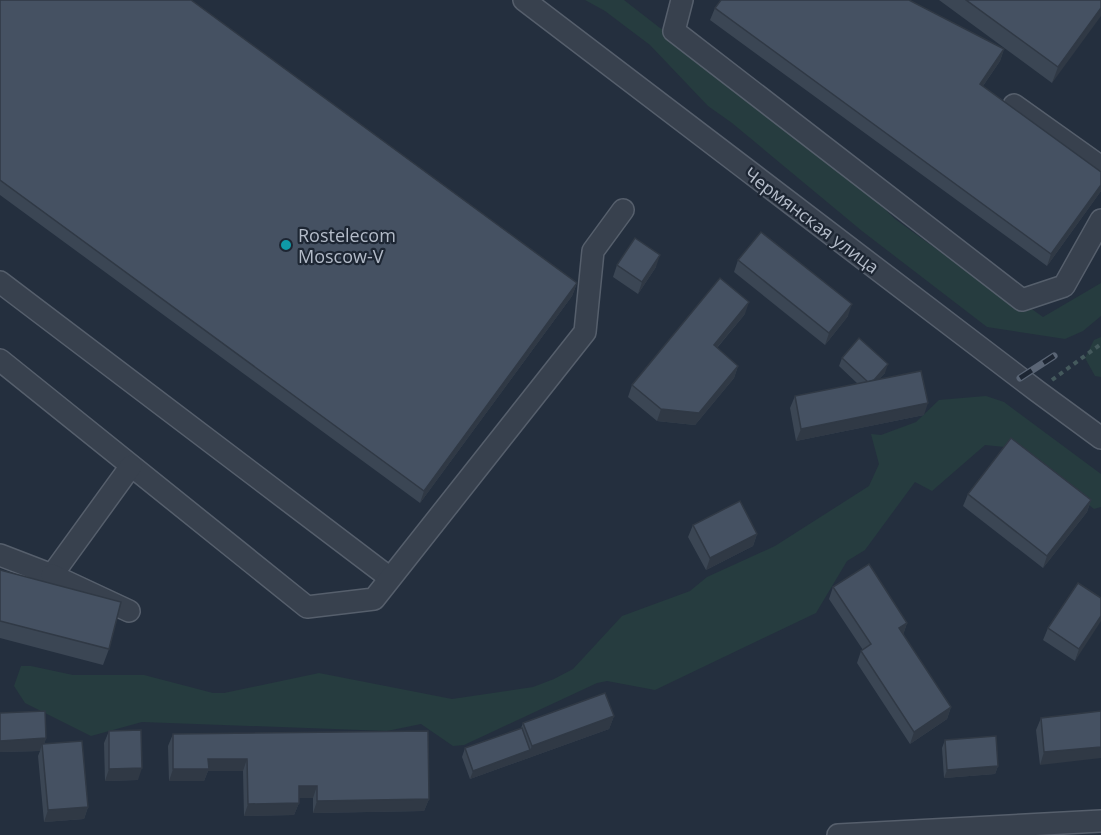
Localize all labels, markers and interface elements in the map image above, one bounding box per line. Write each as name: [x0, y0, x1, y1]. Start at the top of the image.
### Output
street label: Чермянская улица: [740, 161, 884, 279]
place label: Rostelecom Moscow-V: [298, 223, 396, 268]
marker: Rostelecom Moscow-V: [279, 238, 293, 252]

